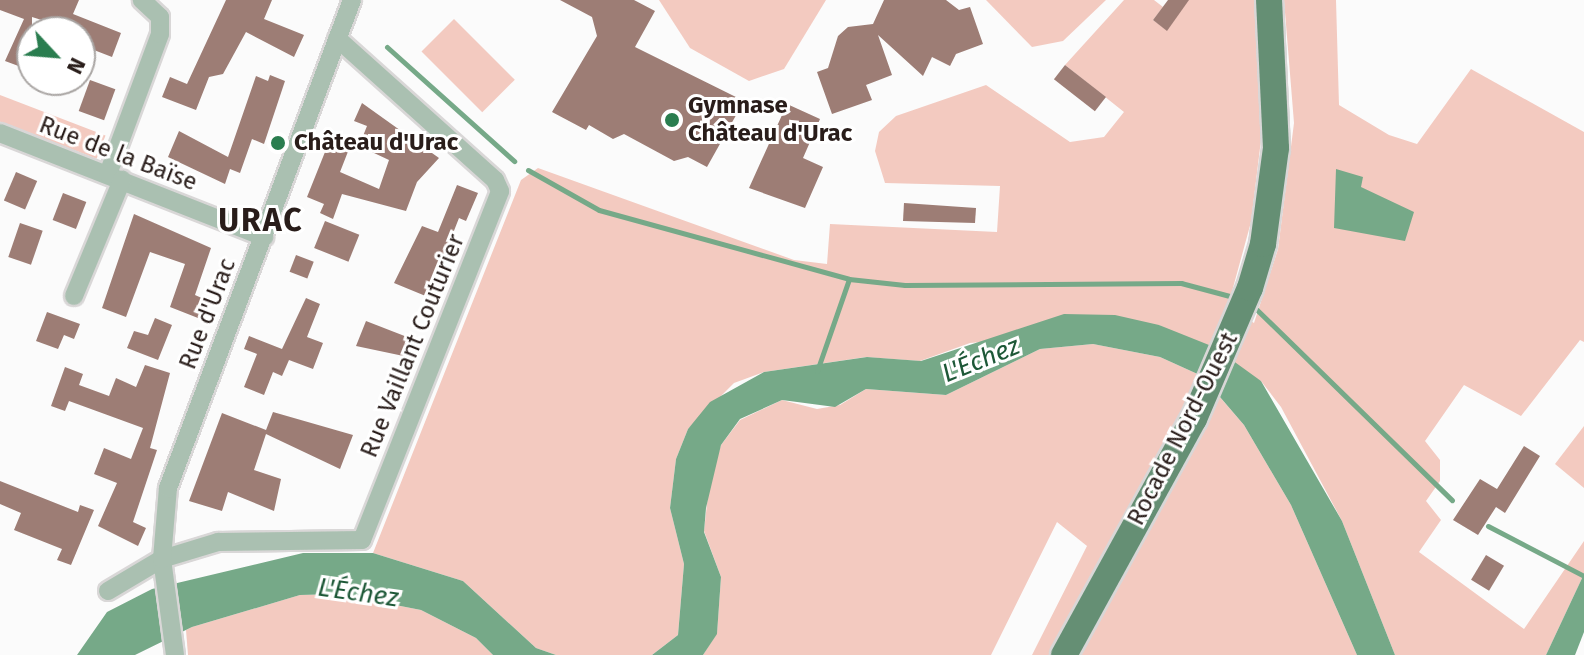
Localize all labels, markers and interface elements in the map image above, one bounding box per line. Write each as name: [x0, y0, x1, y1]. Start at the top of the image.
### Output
north arrow: [16, 16, 96, 96]
text: N: [61, 53, 92, 78]
place label: Gymnase Château d'Urac: [688, 92, 852, 148]
street label: Rue de la Baïse: [35, 111, 201, 197]
marker: Gymnase Château d'Urac: [663, 111, 681, 129]
place label: Château d'Urac: [294, 129, 458, 157]
marker: Château d'Urac: [269, 134, 287, 152]
district label: URAC: [218, 201, 304, 239]
street label: Rue Vaillant Couturier: [355, 230, 471, 462]
street label: Rue d'Urac: [174, 255, 242, 373]
street label: Rocade Nord-Ouest: [1122, 328, 1244, 530]
water label: L'Échez: [938, 330, 1024, 390]
water label: L'Échez: [316, 572, 400, 614]

